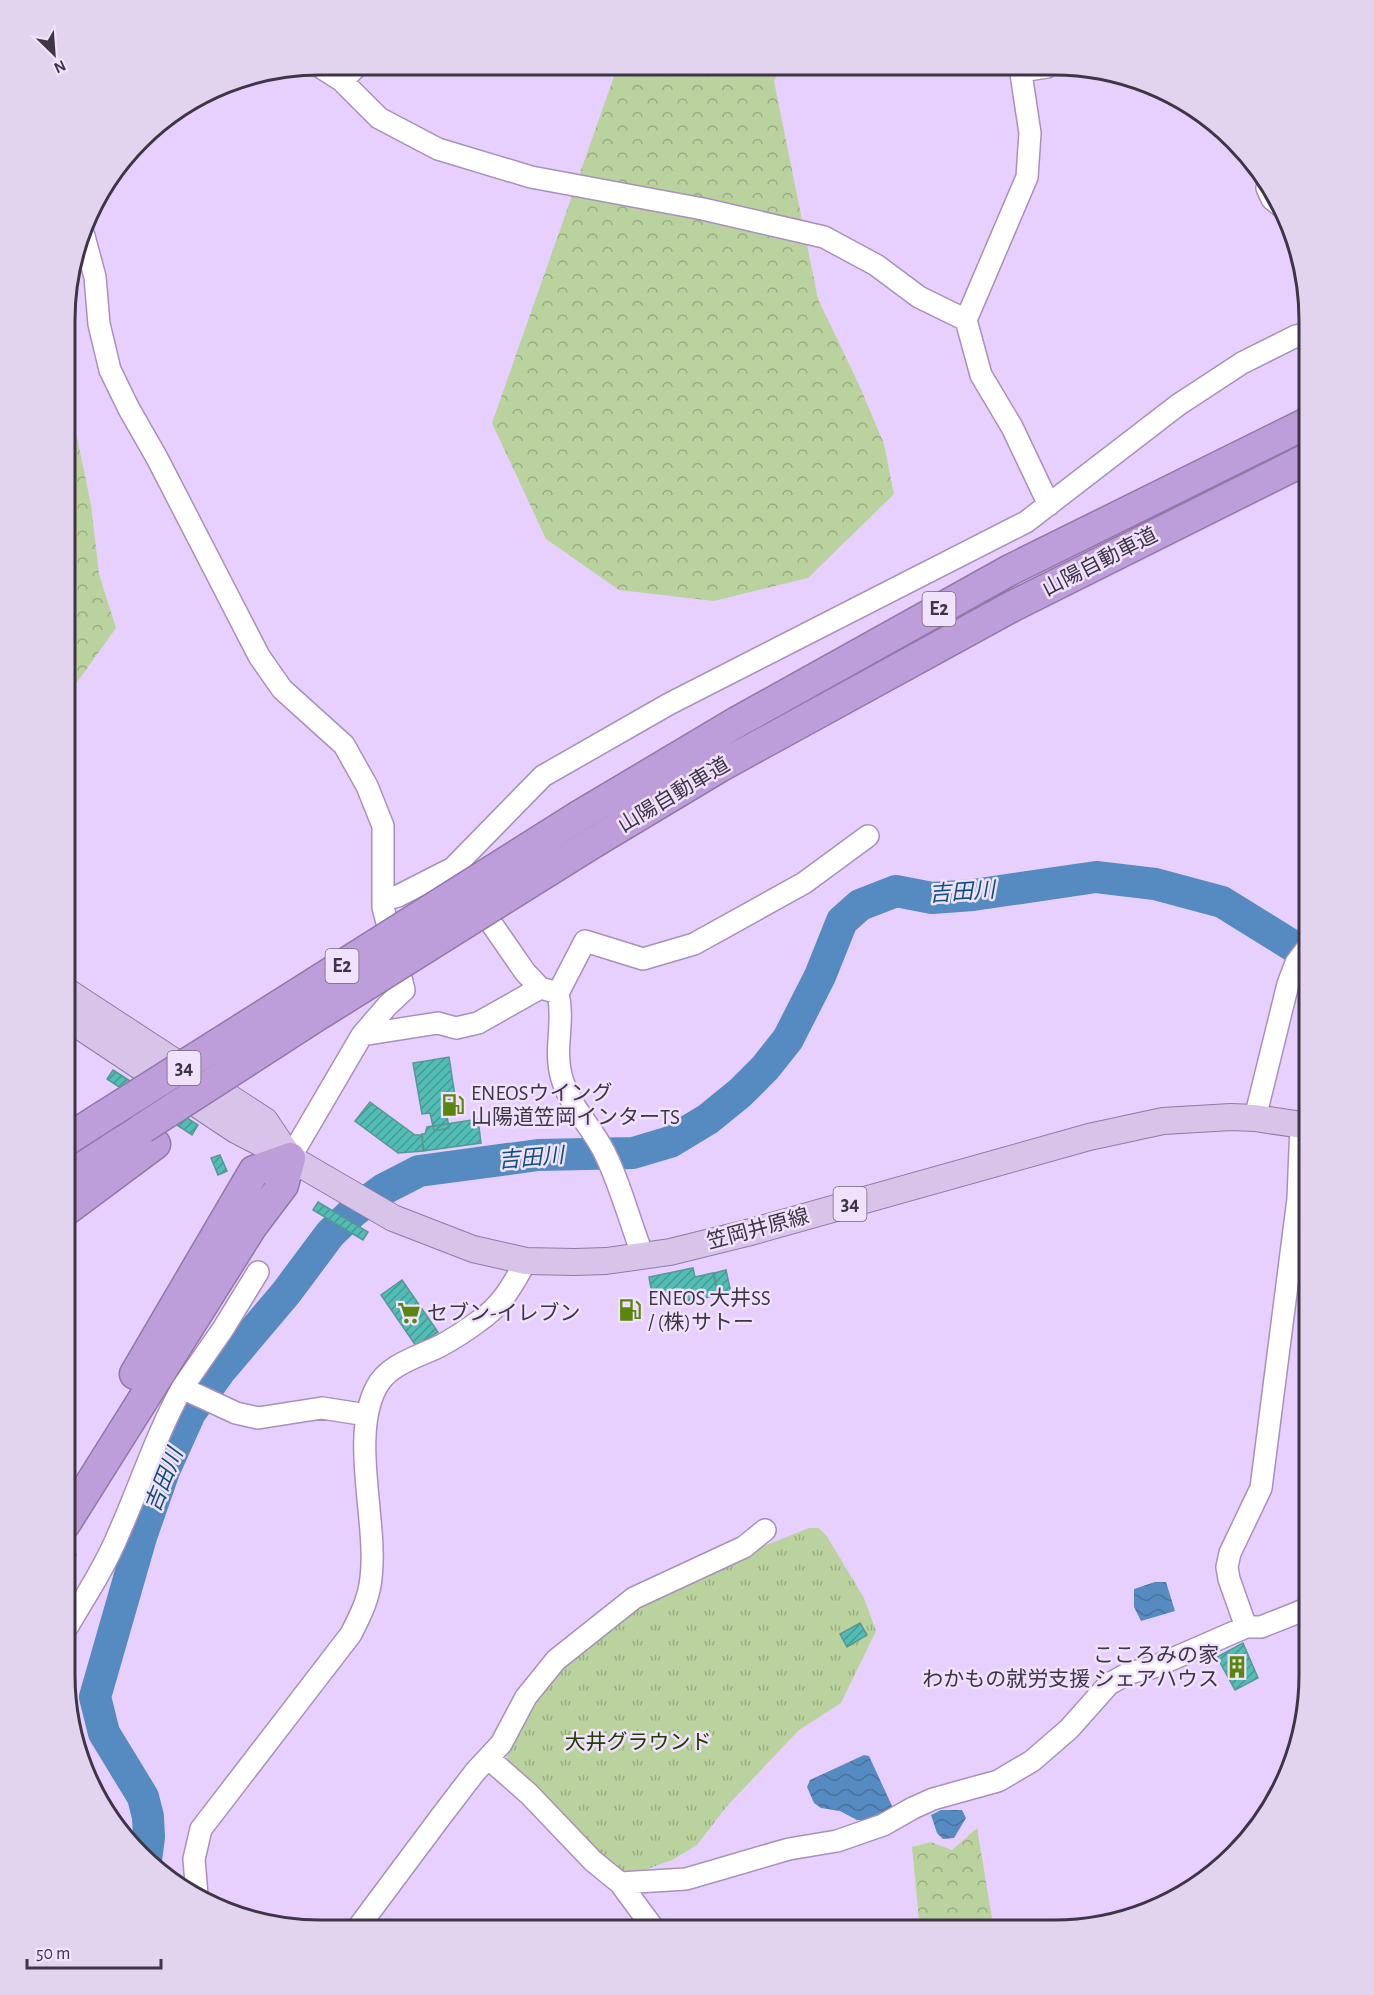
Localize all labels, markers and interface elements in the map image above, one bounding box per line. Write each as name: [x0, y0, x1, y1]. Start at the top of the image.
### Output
north arrow: [24, 24, 84, 84]
text: N: [51, 57, 68, 76]
street label: 山陽自動車道: [1039, 523, 1161, 600]
road number: E2: [922, 592, 956, 626]
street label: 山陽自動車道: [614, 753, 733, 836]
water label: 吉田川: [928, 878, 998, 905]
road number: E2: [326, 949, 358, 983]
road number: 34: [168, 1051, 201, 1085]
place label: ENEOSウイング 山陽道笠岡インターTS: [471, 1082, 680, 1128]
fuel station icon: ENEOSウイング 山陽道笠岡インターTS: [440, 1092, 466, 1118]
water label: 吉田川: [497, 1143, 567, 1172]
road number: 34: [834, 1187, 866, 1221]
street label: 笠岡井原線: [704, 1204, 811, 1253]
place label: ENEOS 大井SS / (株)サトー: [648, 1287, 771, 1333]
fuel station icon: ENEOS 大井SS / (株)サトー: [617, 1297, 643, 1323]
supermarket icon: セブン-イレブン: [396, 1300, 422, 1326]
place label: セブン-イレブン: [427, 1301, 580, 1324]
water label: 吉田川: [141, 1443, 187, 1515]
place label: こころみの家 わかもの就労支援 シェアハウス: [922, 1644, 1219, 1690]
building icon: こころみの家 わかもの就労支援 シェアハウス: [1224, 1654, 1250, 1680]
park label: 大井グラウンド: [565, 1731, 712, 1753]
scale bar: [27, 1932, 160, 1970]
text: 50 m: [36, 1945, 70, 1963]

